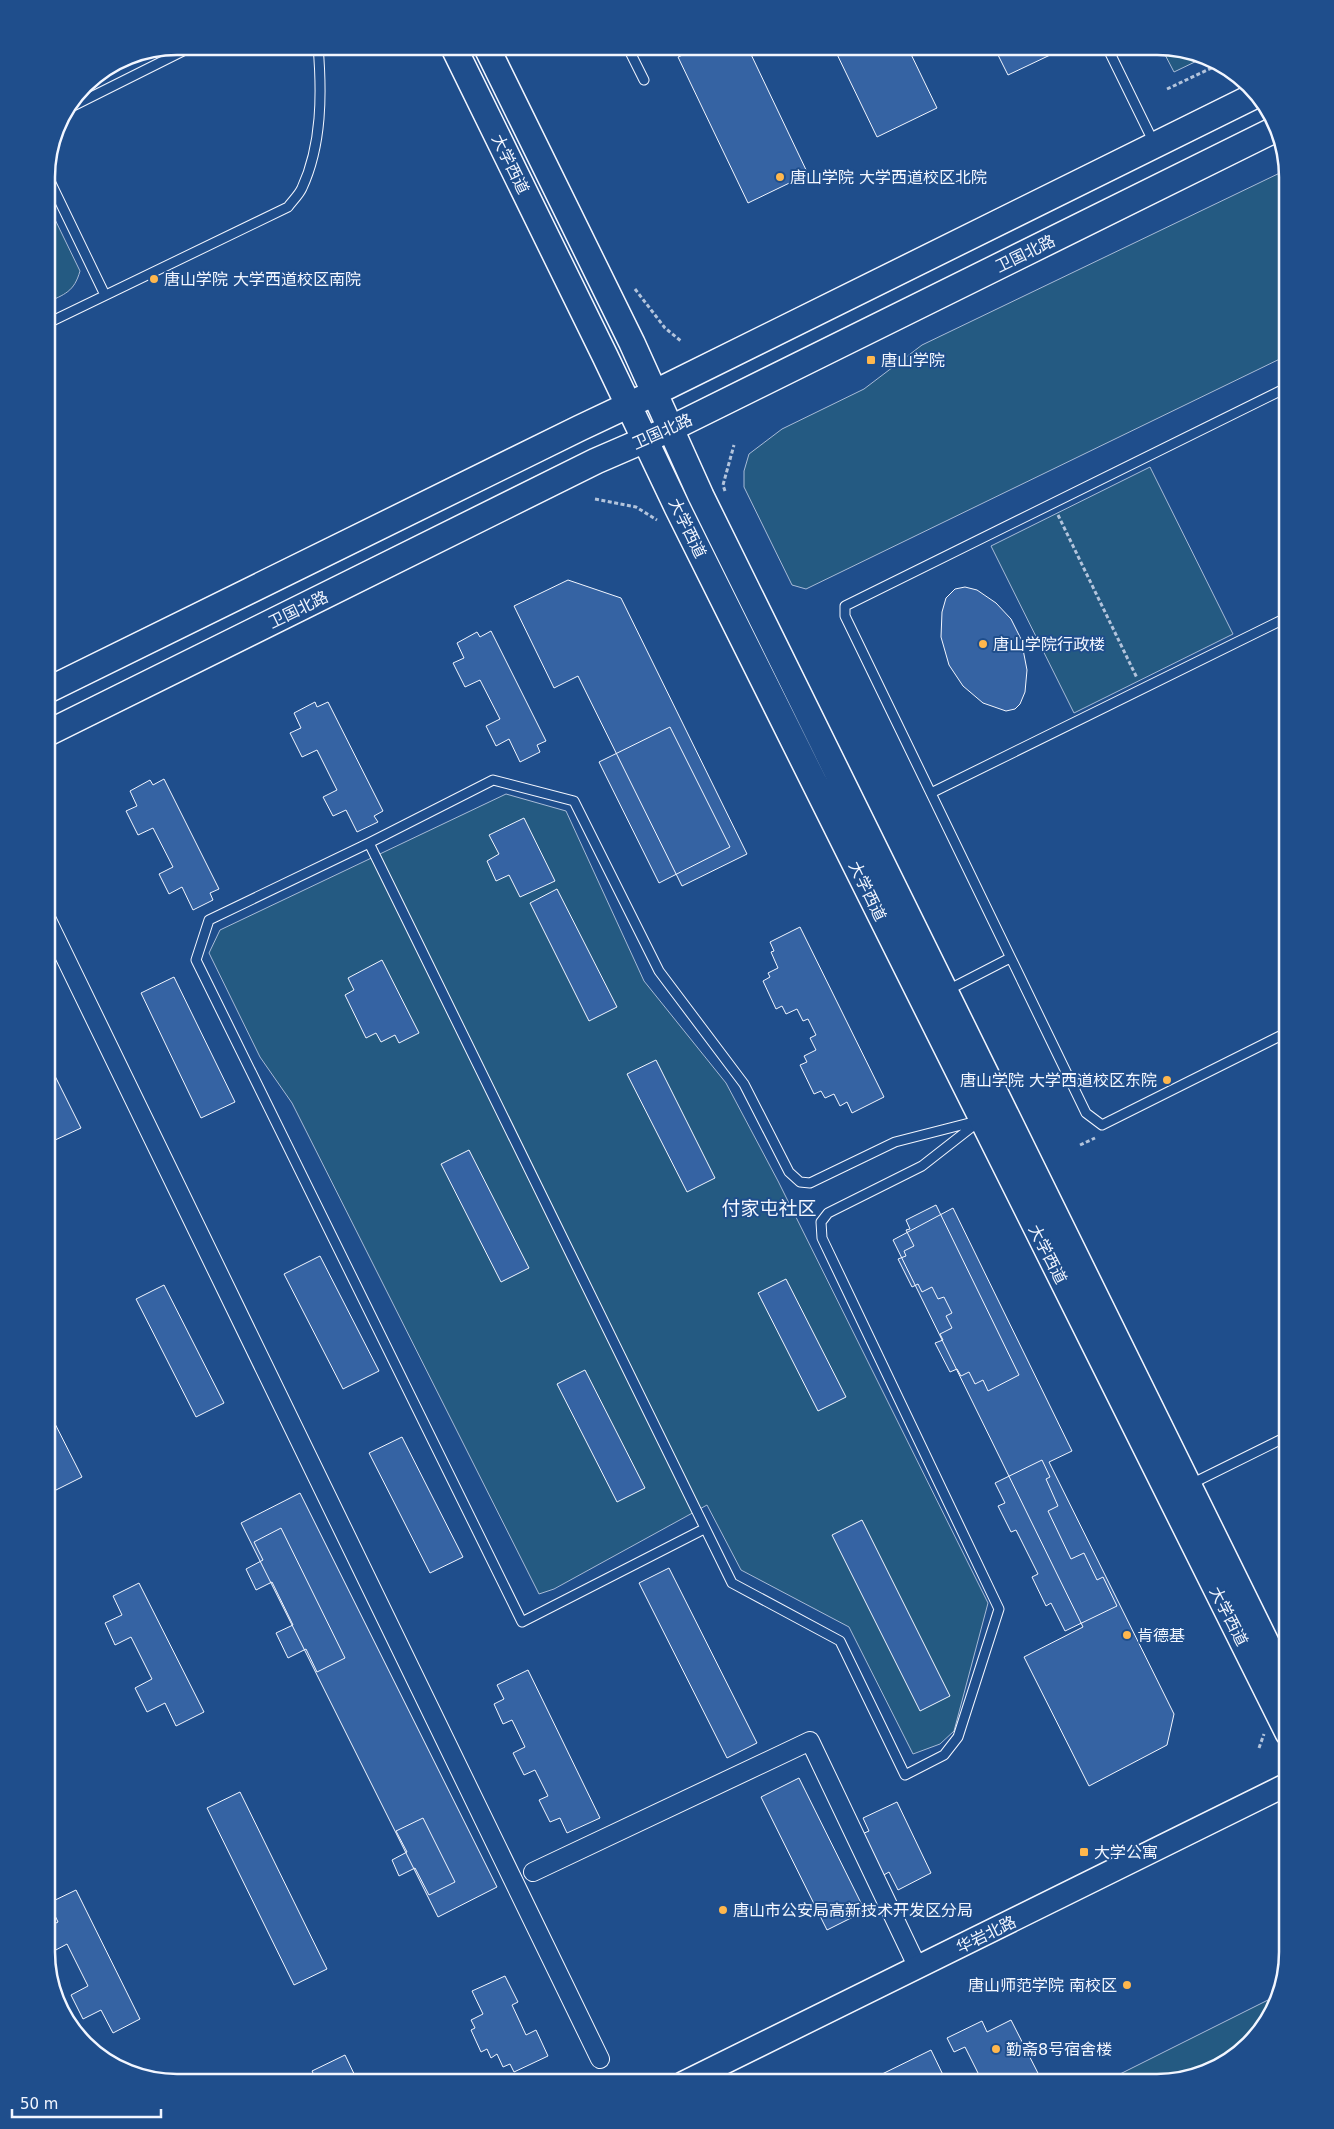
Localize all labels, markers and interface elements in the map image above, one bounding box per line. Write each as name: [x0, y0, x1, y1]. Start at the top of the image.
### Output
street label: 大学西道: [488, 131, 533, 197]
place label: 唐山学院 大学西道校区北院: [790, 168, 987, 187]
marker: 唐山学院 大学西道校区北院: [774, 171, 786, 183]
street label: 卫国北路: [992, 231, 1058, 276]
place label: 唐山学院 大学西道校区南院: [164, 270, 361, 289]
marker: 唐山学院 大学西道校区南院: [148, 273, 160, 285]
place label: 唐山学院: [881, 351, 945, 370]
marker: 唐山学院: [865, 354, 877, 366]
street label: 卫国北路: [629, 410, 695, 453]
street label: 大学西道: [665, 495, 710, 561]
street label: 卫国北路: [265, 587, 331, 632]
place label: 唐山学院行政楼: [993, 635, 1105, 654]
marker: 唐山学院行政楼: [977, 638, 989, 650]
street label: 大学西道: [845, 858, 890, 924]
place label: 唐山学院 大学西道校区东院: [960, 1071, 1157, 1090]
marker: 唐山学院 大学西道校区东院: [1161, 1074, 1173, 1086]
district label: 付家屯社区: [721, 1197, 817, 1219]
street label: 大学西道: [1025, 1221, 1071, 1287]
street label: 大学西道: [1206, 1583, 1252, 1649]
place label: 肯德基: [1137, 1626, 1185, 1645]
marker: 肯德基: [1121, 1629, 1133, 1641]
place label: 大学公寓: [1094, 1843, 1158, 1862]
marker: 大学公寓: [1078, 1846, 1090, 1858]
place label: 唐山市公安局高新技术开发区分局: [733, 1901, 973, 1920]
marker: 唐山市公安局高新技术开发区分局: [717, 1904, 729, 1916]
street label: 华岩北路: [953, 1912, 1019, 1957]
place label: 唐山师范学院 南校区: [968, 1976, 1117, 1995]
marker: 唐山师范学院 南校区: [1121, 1979, 1133, 1991]
place label: 勤斋8号宿舍楼: [1006, 2040, 1112, 2059]
marker: 勤斋8号宿舍楼: [990, 2043, 1002, 2055]
scale bar: [12, 2086, 161, 2118]
text: 50 m: [20, 2095, 58, 2113]

